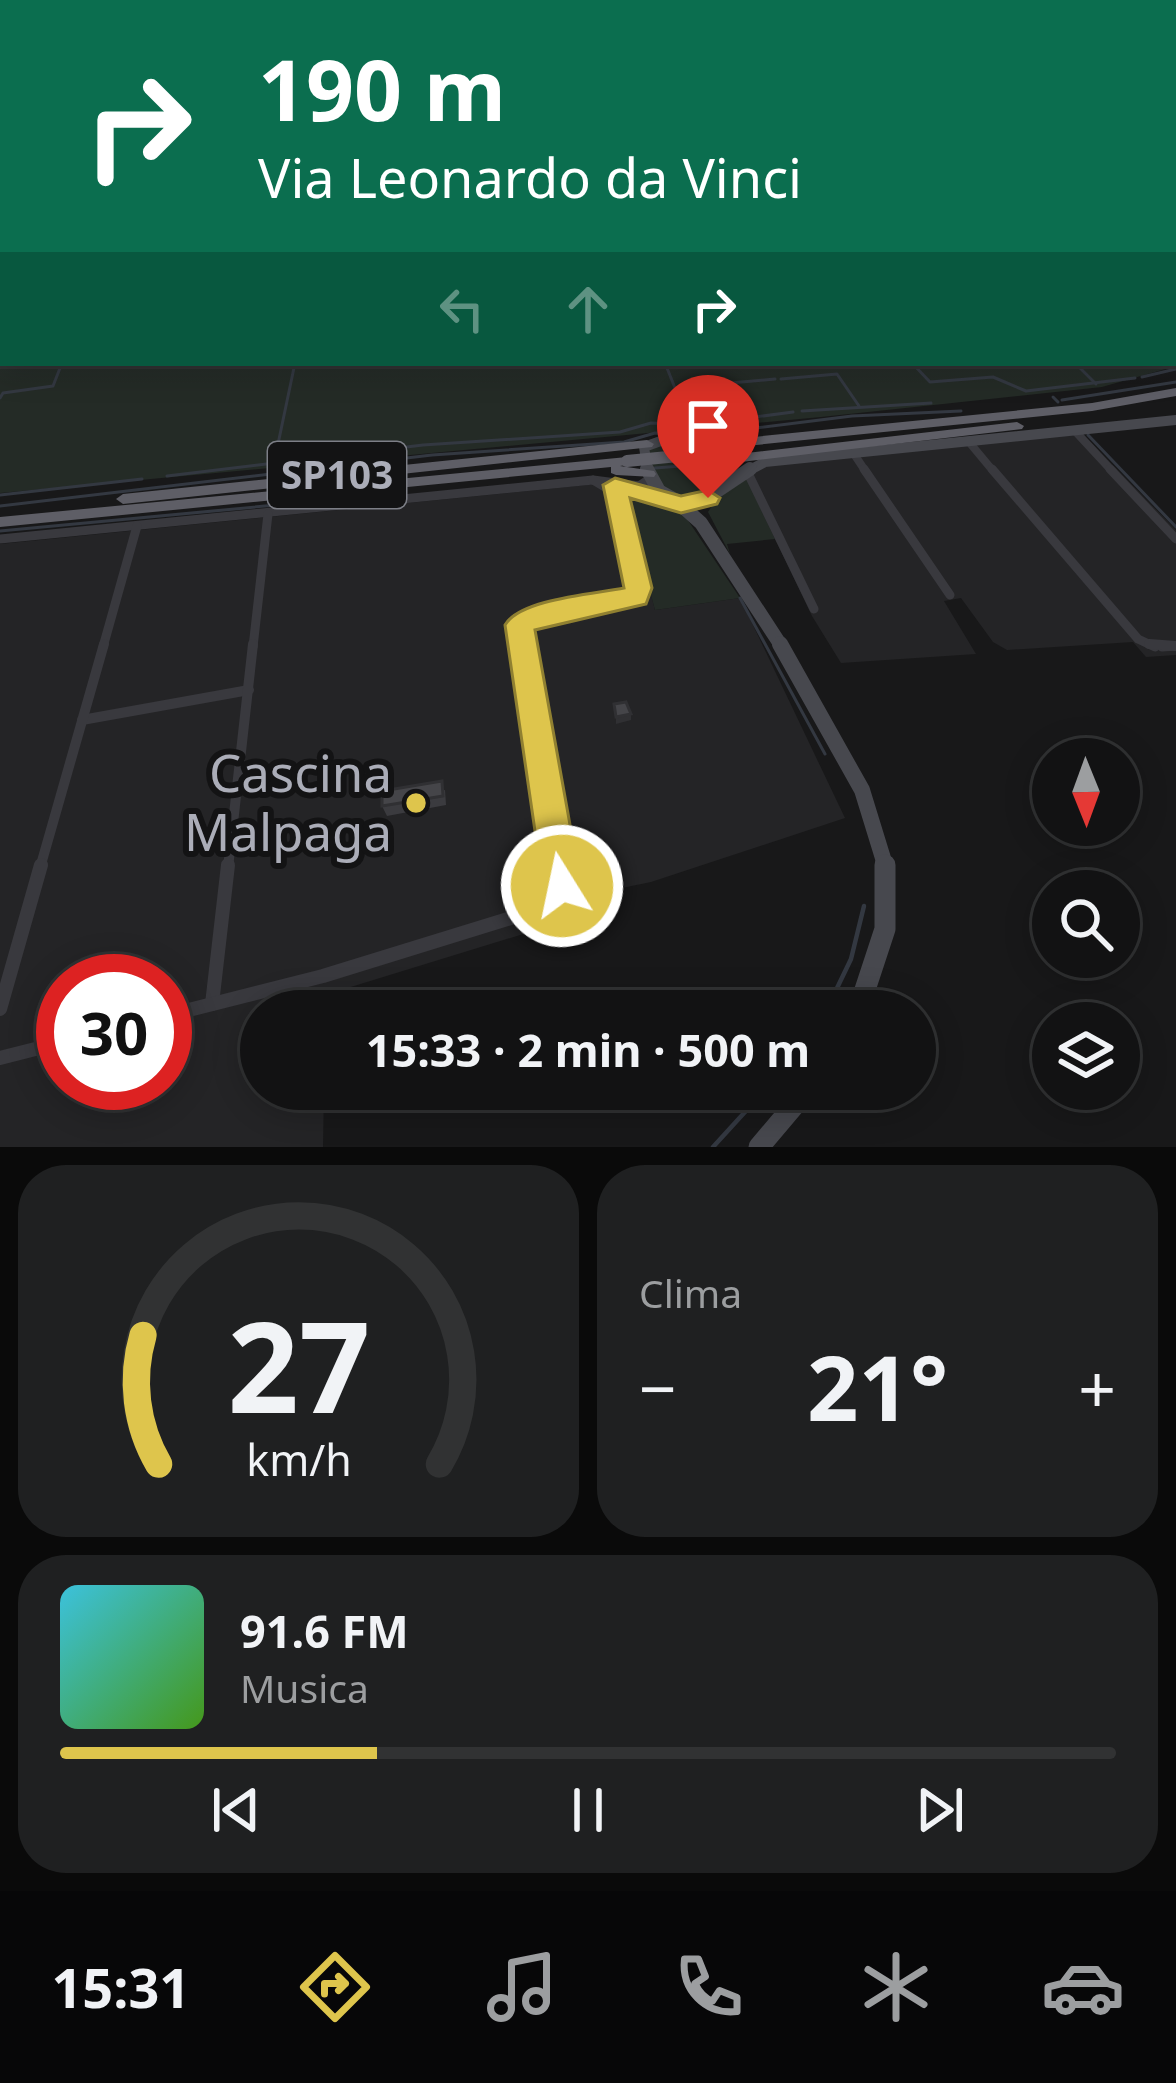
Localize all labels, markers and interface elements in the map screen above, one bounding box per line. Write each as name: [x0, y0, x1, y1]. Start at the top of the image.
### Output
text: 190 m: [258, 31, 506, 146]
icon: right: [60, 48, 216, 204]
text: Via Leonardo da Vinci: [258, 140, 802, 214]
icon: left: [429, 276, 495, 342]
icon: ahead: [555, 276, 621, 342]
icon: right: [681, 276, 747, 342]
pin: [657, 375, 759, 498]
icon: arrive: [675, 393, 741, 459]
road number: SP103: [268, 442, 406, 508]
place label: Cascina Malpaga: [184, 737, 392, 866]
north arrow: [1032, 738, 1140, 846]
map controls: [1032, 738, 1140, 1110]
marker: Cascina Malpaga: [403, 790, 429, 816]
position arrow: [499, 823, 625, 949]
button: search: [1032, 870, 1140, 978]
speed limit sign: 30: [36, 954, 192, 1110]
button: layers: [1032, 1002, 1140, 1110]
text: 15:33 · 2 min · 500 m: [366, 1019, 810, 1080]
text: Clima: [639, 1266, 742, 1319]
text: 27: [227, 1280, 370, 1450]
text: 21°: [807, 1325, 948, 1447]
text: −: [639, 1342, 677, 1432]
text: +: [1078, 1342, 1116, 1432]
text: km/h: [246, 1430, 351, 1489]
text: 91.6 FM: [240, 1600, 409, 1661]
text: Musica: [240, 1661, 369, 1714]
icon: previous: [203, 1777, 269, 1843]
icon: pause: [555, 1777, 621, 1843]
icon: next: [907, 1777, 973, 1843]
icon: directions: [293, 1945, 377, 2029]
icon: music: [480, 1945, 564, 2029]
icon: phone: [667, 1945, 751, 2029]
icon: climate: [854, 1945, 938, 2029]
icon: car: [1041, 1945, 1125, 2029]
text: 15:31: [51, 1950, 190, 2024]

